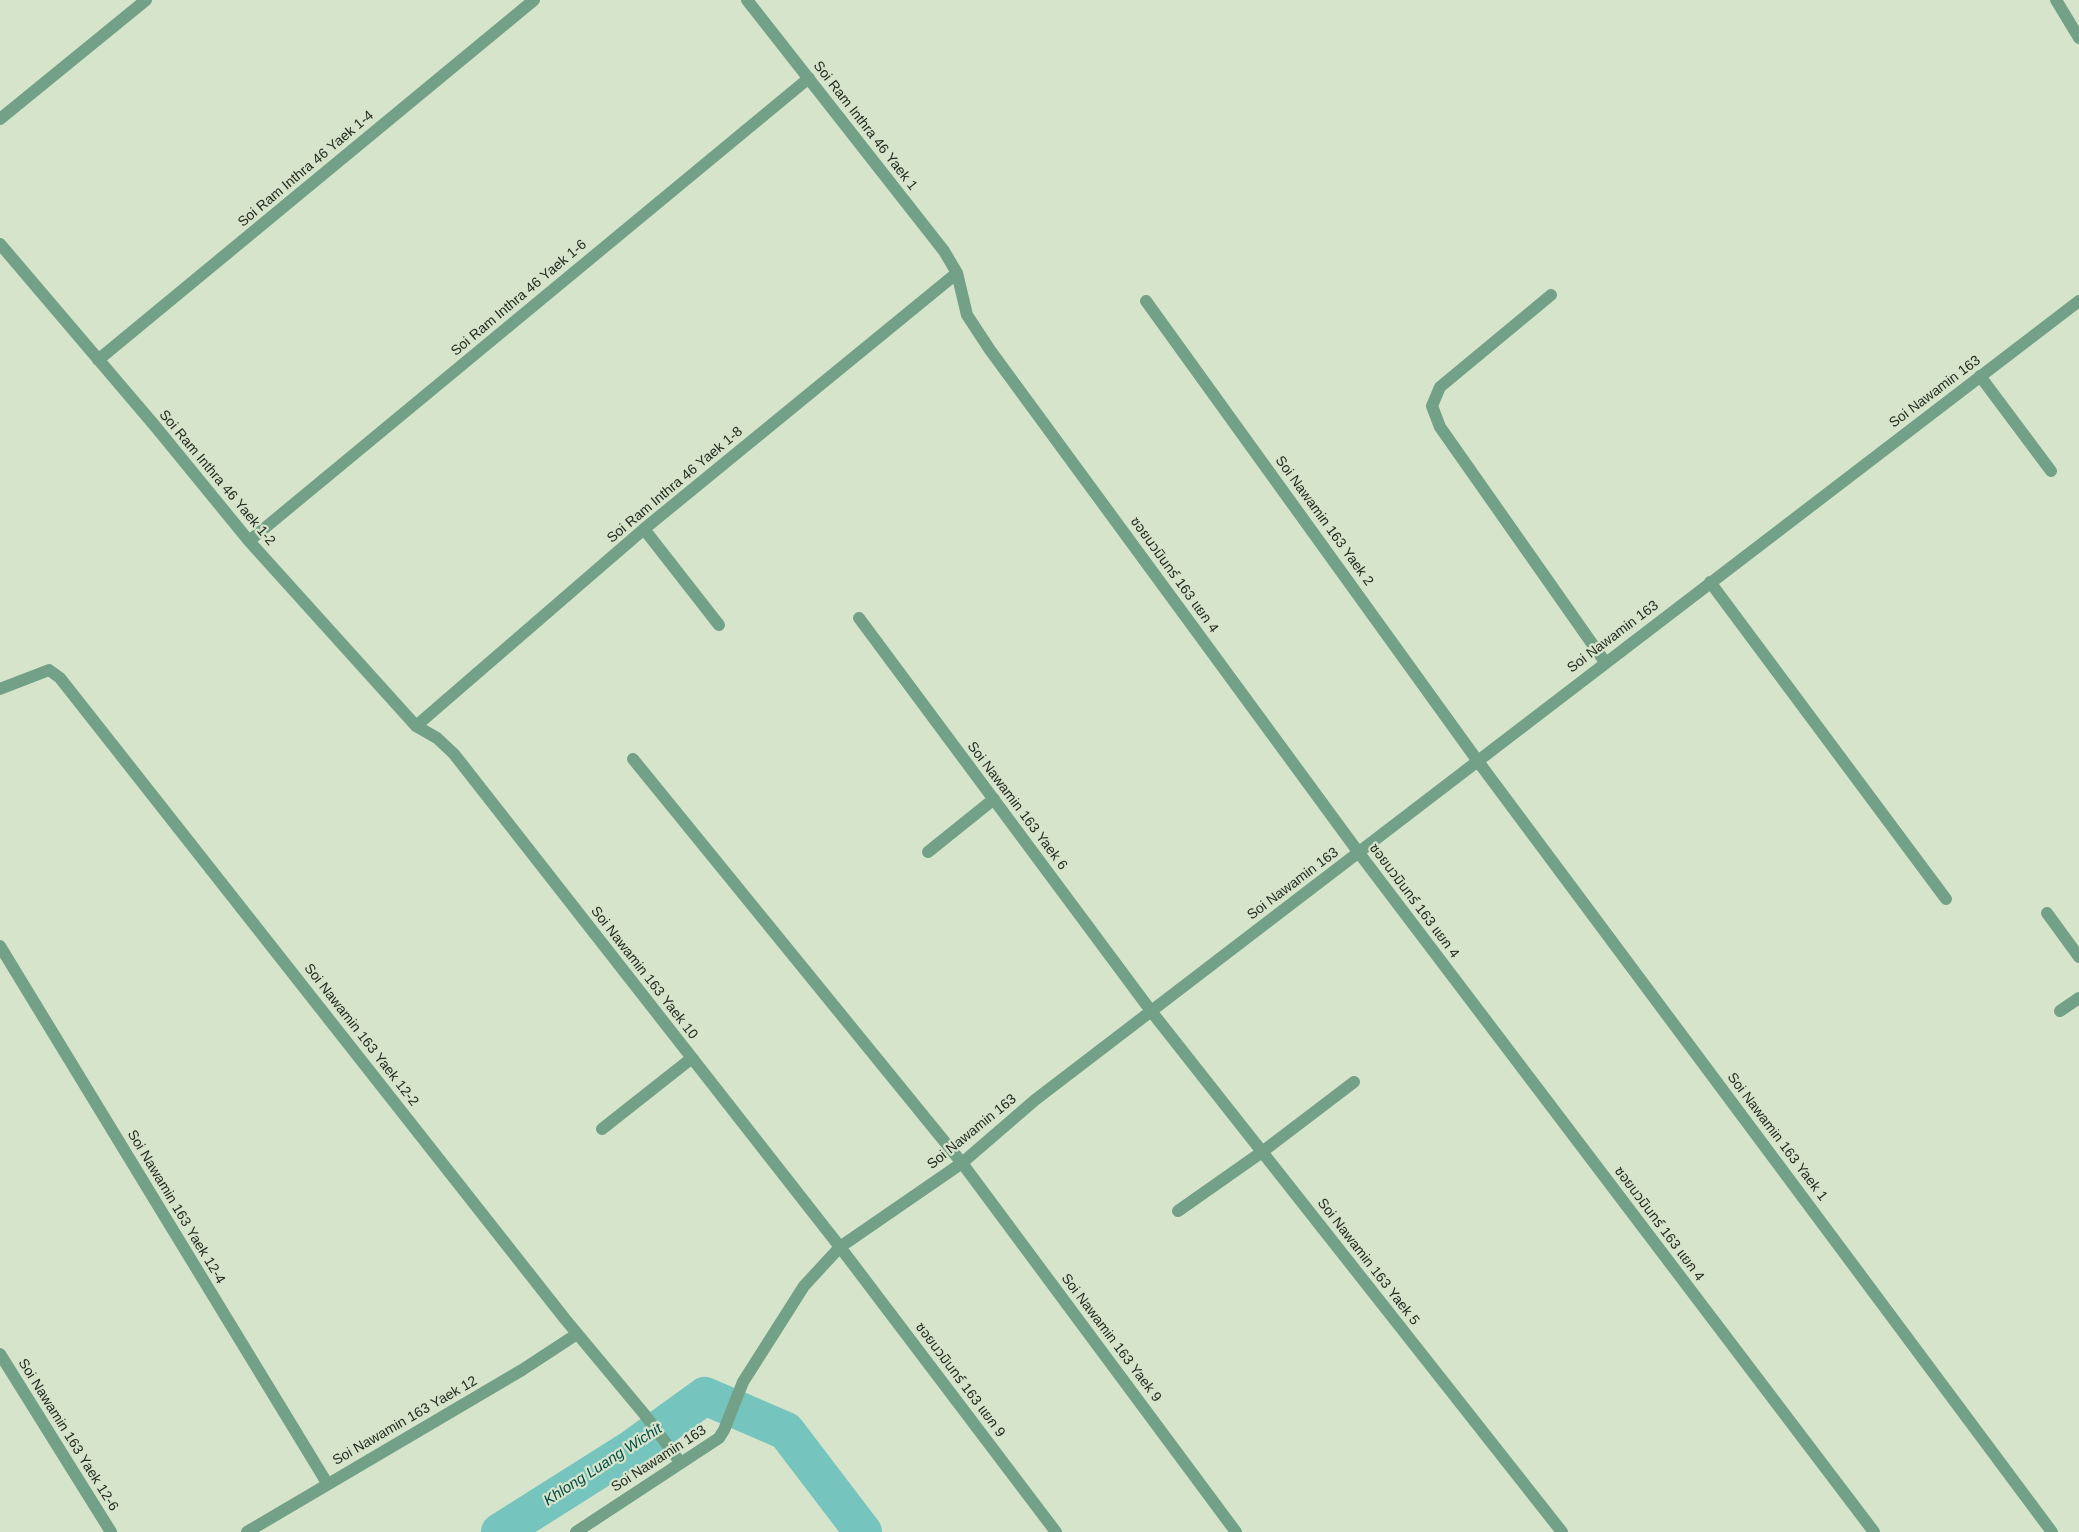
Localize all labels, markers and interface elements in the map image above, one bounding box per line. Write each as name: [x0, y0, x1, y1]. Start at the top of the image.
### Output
street label: Soi Ram Inthra 46 Yaek 1: [809, 58, 921, 194]
street label: Soi Ram Inthra 46 Yaek 1-4: [235, 107, 377, 231]
street label: Soi Ram Inthra 46 Yaek 1-6: [448, 236, 590, 360]
street label: Soi Nawamin 163: [1886, 352, 1984, 432]
street label: Soi Ram Inthra 46 Yaek 1-2: [155, 407, 279, 549]
street label: Soi Ram Inthra 46 Yaek 1-8: [604, 423, 746, 547]
street label: Soi Nawamin 163 Yaek 2: [1271, 453, 1377, 589]
street label: ซอยนวมินทร์ 163 แยก 4: [1126, 514, 1222, 636]
street label: Soi Nawamin 163: [1564, 597, 1662, 677]
street label: Soi Nawamin 163 Yaek 6: [963, 739, 1071, 873]
street label: ซอยนวมินทร์ 163 แยก 4: [1365, 840, 1463, 962]
street label: Soi Nawamin 163: [1244, 844, 1342, 924]
street label: Soi Nawamin 163 Yaek 10: [587, 903, 701, 1043]
street label: Soi Nawamin 163 Yaek 12-2: [300, 960, 422, 1110]
street label: Soi Nawamin 163 Yaek 1: [1723, 1070, 1831, 1204]
street label: Soi Nawamin 163: [924, 1091, 1020, 1173]
street label: Soi Nawamin 163 Yaek 12-4: [123, 1127, 229, 1287]
street label: ซอยนวมินทร์ 163 แยก 4: [1610, 1163, 1708, 1285]
street label: Soi Nawamin 163 Yaek 5: [1313, 1195, 1423, 1329]
street label: Soi Nawamin 163 Yaek 9: [1057, 1271, 1165, 1405]
street label: ซอยนวมินทร์ 163 แยก 9: [911, 1319, 1009, 1441]
street label: Soi Nawamin 163 Yaek 12-6: [14, 1356, 122, 1514]
street label: Soi Nawamin 163 Yaek 12: [330, 1373, 480, 1469]
water label: Khlong Luang Wichit: [540, 1420, 666, 1510]
street label: Soi Nawamin 163: [608, 1422, 710, 1496]

